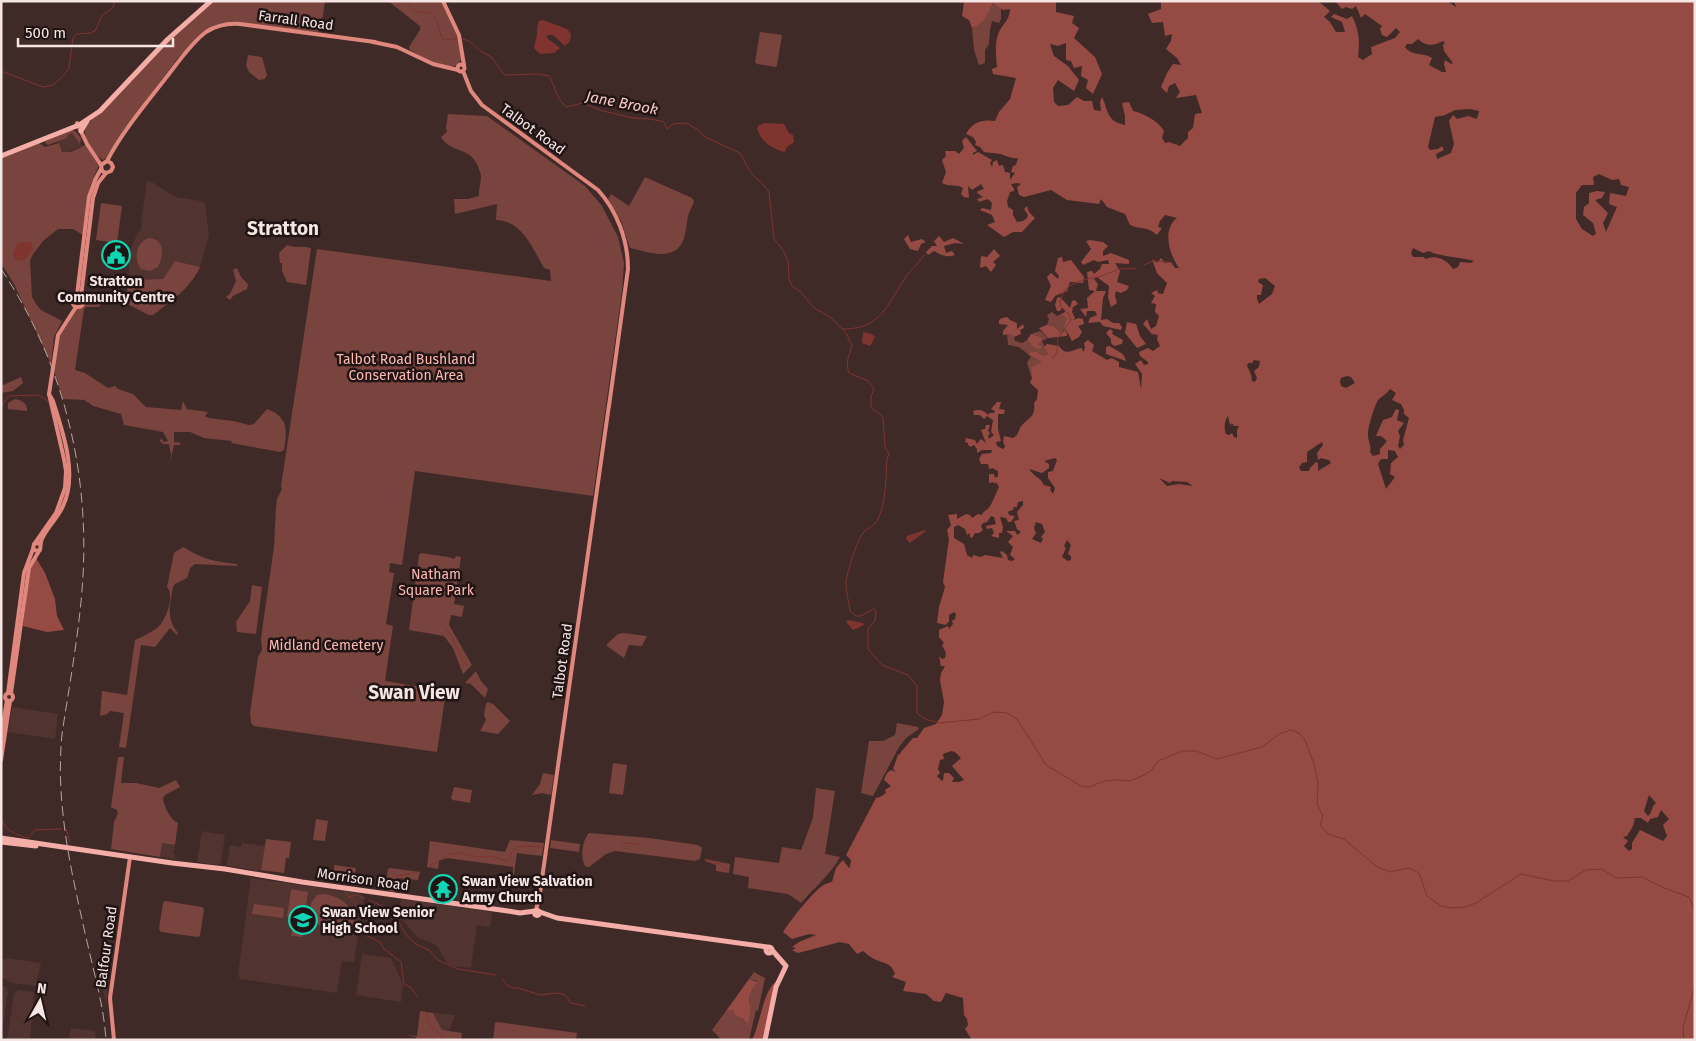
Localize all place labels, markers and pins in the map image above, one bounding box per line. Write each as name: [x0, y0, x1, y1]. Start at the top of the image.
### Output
public building icon: Stratton Community Centre: [101, 240, 131, 270]
place label: Stratton Community Centre: [57, 273, 175, 306]
place label: Swan View Salvation Army Church: [461, 873, 593, 906]
temple icon: Swan View Salvation Army Church: [428, 874, 458, 904]
place label: Swan View Senior High School: [322, 904, 435, 937]
school or university icon: Swan View Senior High School: [288, 905, 318, 935]

